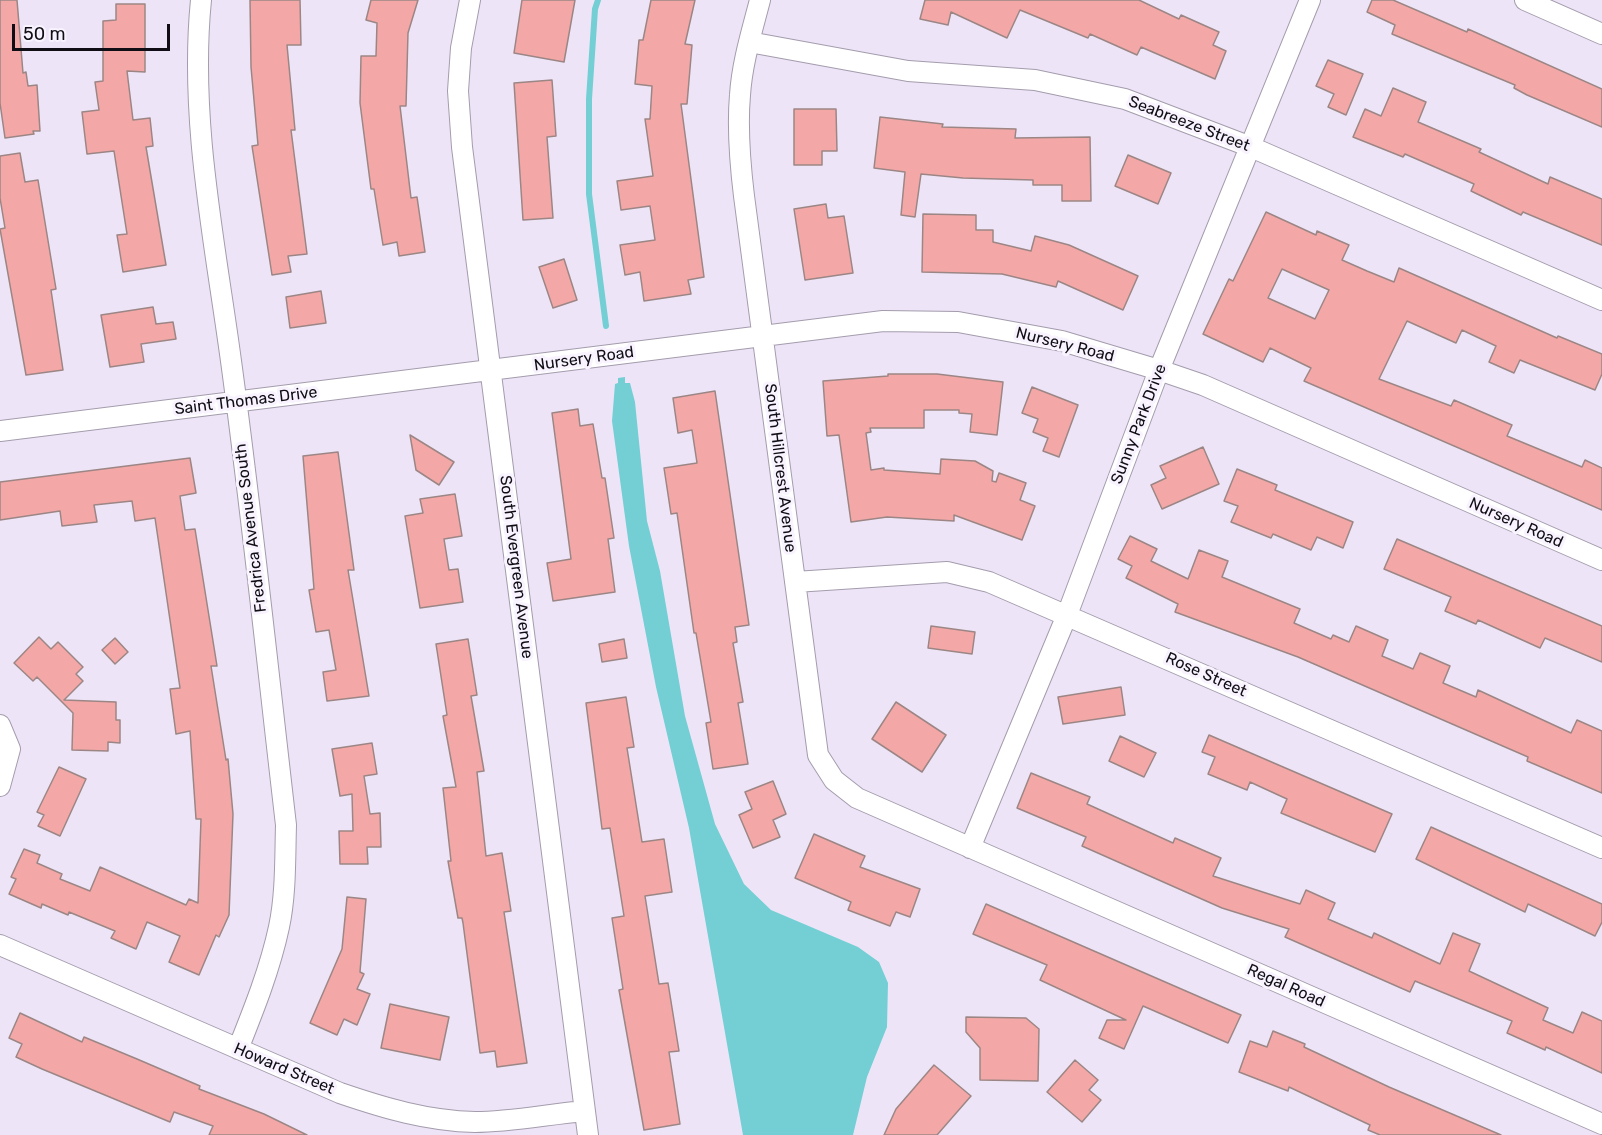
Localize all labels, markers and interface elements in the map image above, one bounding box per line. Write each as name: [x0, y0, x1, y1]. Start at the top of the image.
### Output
scale bar: [15, 12, 172, 50]
text: 50 m: [23, 23, 66, 45]
street label: Seabreeze Street: [1126, 92, 1252, 156]
street label: Nursery Road: [1014, 324, 1116, 366]
street label: Nursery Road: [533, 342, 635, 376]
street label: Sunny Park Drive: [1107, 361, 1171, 487]
street label: Saint Thomas Drive: [173, 383, 319, 419]
street label: South Hillcrest Avenue: [760, 383, 800, 553]
street label: Fredrica Avenue South: [231, 443, 271, 613]
street label: South Evergreen Avenue: [495, 474, 537, 660]
street label: Nursery Road: [1466, 494, 1566, 552]
street label: Rose Street: [1162, 649, 1250, 701]
street label: Regal Road: [1244, 960, 1328, 1012]
street label: Howard Street: [231, 1039, 337, 1099]

